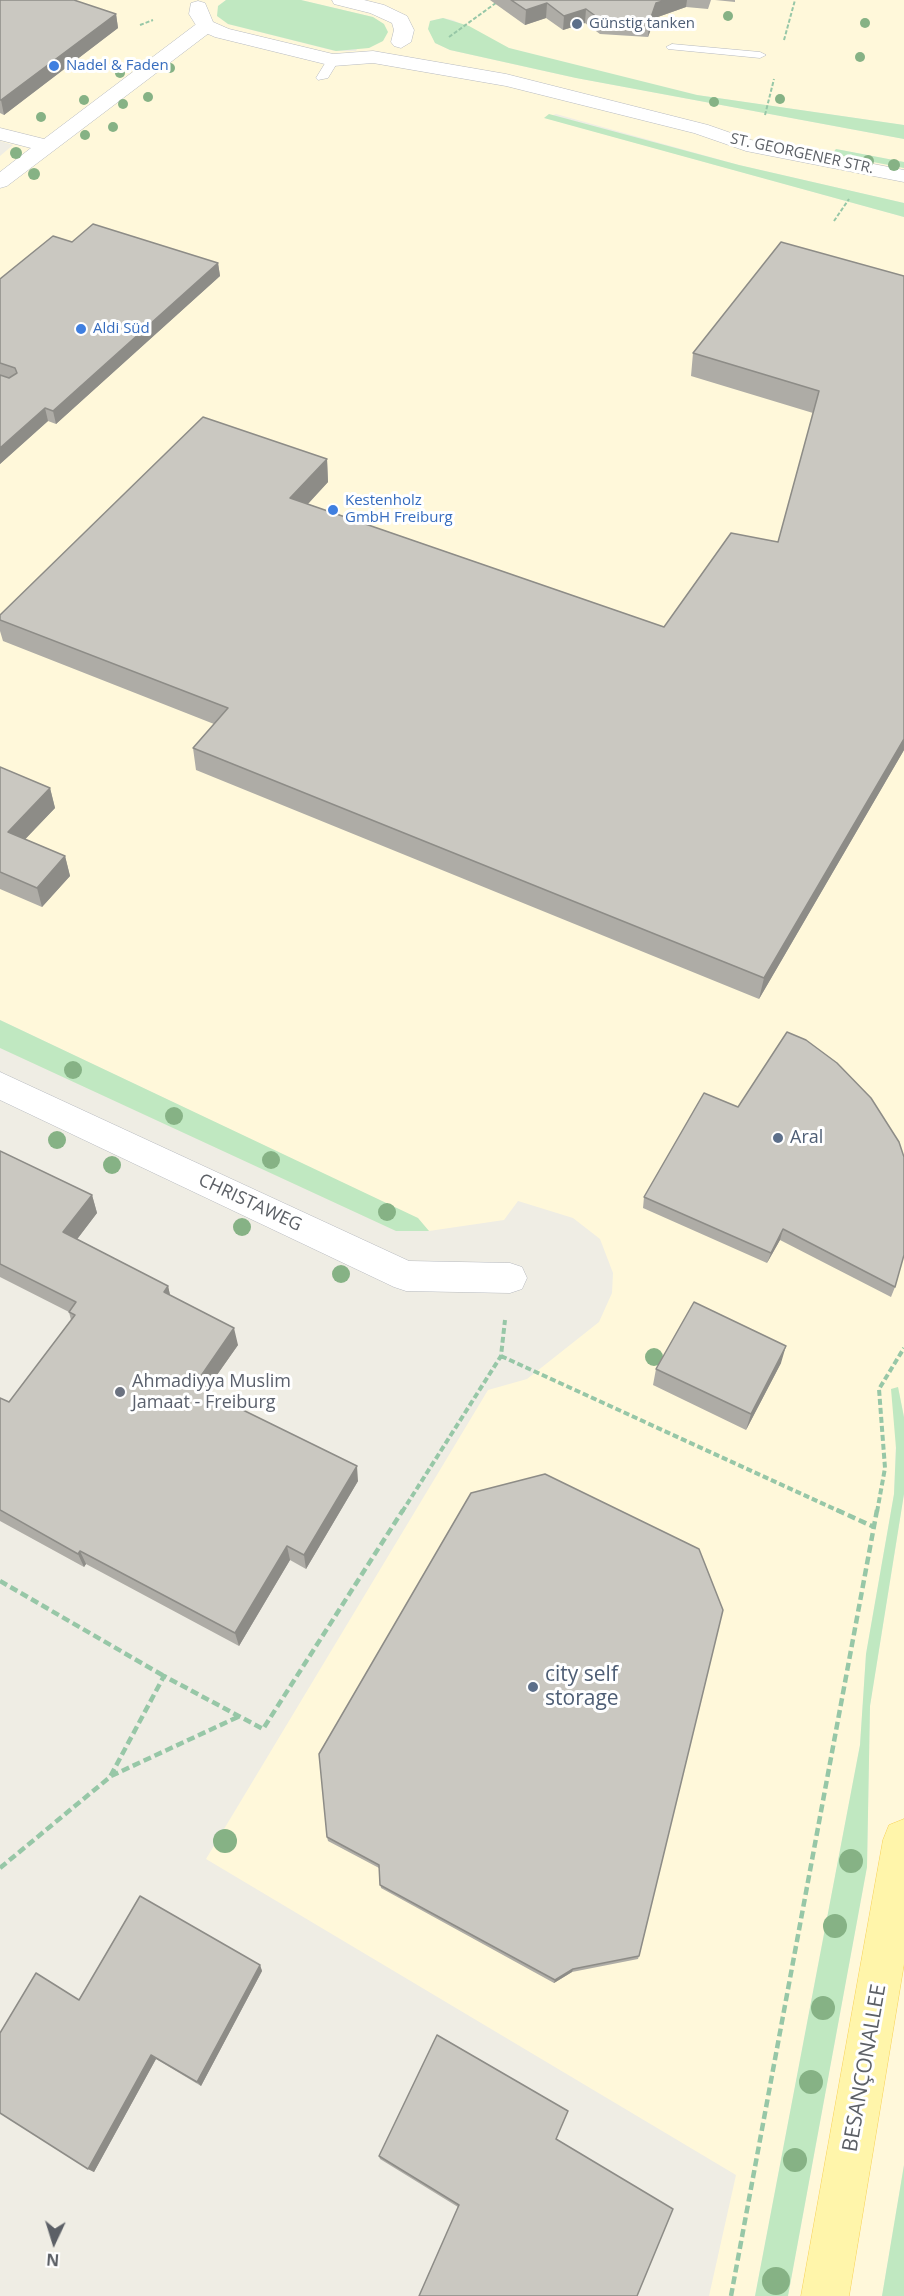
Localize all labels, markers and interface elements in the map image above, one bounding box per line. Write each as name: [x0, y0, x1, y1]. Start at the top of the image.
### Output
place label: Günstig tanken: [589, 15, 695, 33]
marker: Günstig tanken: [570, 17, 584, 31]
place label: Nadel & Faden: [66, 57, 169, 75]
marker: Nadel & Faden: [47, 59, 61, 73]
street label: ST. GEORGENER STR.: [729, 130, 875, 178]
place label: Aldi Süd: [93, 320, 150, 338]
marker: Aldi Süd: [74, 322, 88, 336]
place label: Kestenholz GmbH Freiburg: [345, 492, 453, 527]
marker: Kestenholz GmbH Freiburg: [326, 503, 340, 517]
place label: Aral: [790, 1127, 823, 1149]
marker: Aral: [771, 1131, 785, 1145]
street label: CHRISTAWEG: [195, 1170, 305, 1236]
place label: Ahmadiyya Muslim Jamaat - Freiburg: [132, 1371, 291, 1414]
marker: Ahmadiyya Muslim Jamaat - Freiburg: [113, 1385, 127, 1399]
place label: city self storage: [545, 1662, 619, 1712]
marker: city self storage: [526, 1680, 540, 1694]
street label: BESANÇONALLEE: [838, 1982, 892, 2154]
north arrow: [24, 2212, 84, 2272]
text: N: [45, 2249, 60, 2271]

